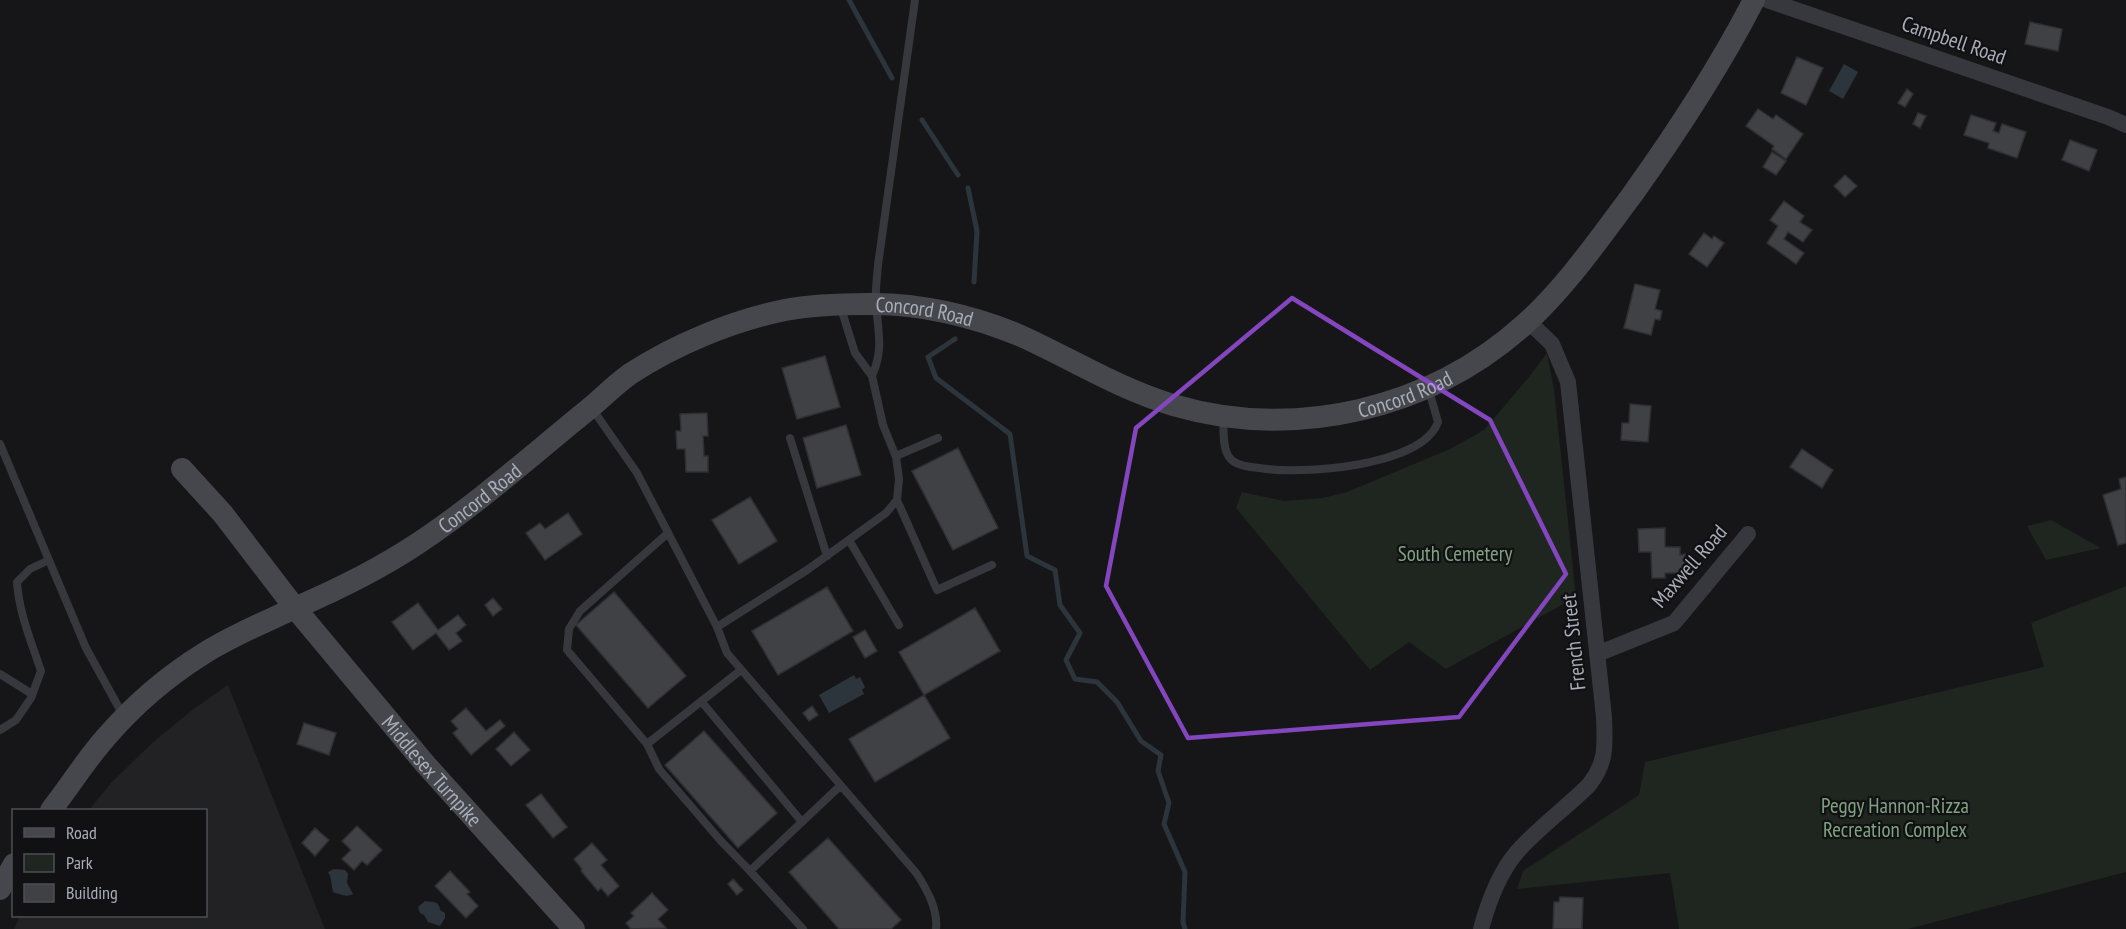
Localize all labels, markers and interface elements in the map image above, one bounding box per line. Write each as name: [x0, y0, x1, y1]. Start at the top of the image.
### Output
street label: Campbell Road: [1898, 10, 2010, 70]
street label: Concord Road: [875, 290, 977, 332]
street label: Concord Road: [1355, 364, 1457, 423]
street label: Concord Road: [432, 457, 527, 539]
street label: Maxwell Road: [1646, 519, 1732, 613]
park label: South Cemetery: [1398, 540, 1512, 567]
street label: French Street: [1554, 592, 1591, 692]
street label: Middlesex Turnpike: [376, 709, 488, 832]
park label: Peggy Hannon-Rizza Recreation Complex: [1821, 792, 1969, 843]
legend: [12, 809, 207, 917]
text: Road: [66, 821, 97, 844]
text: Park: [66, 851, 93, 874]
text: Building: [66, 881, 118, 904]

